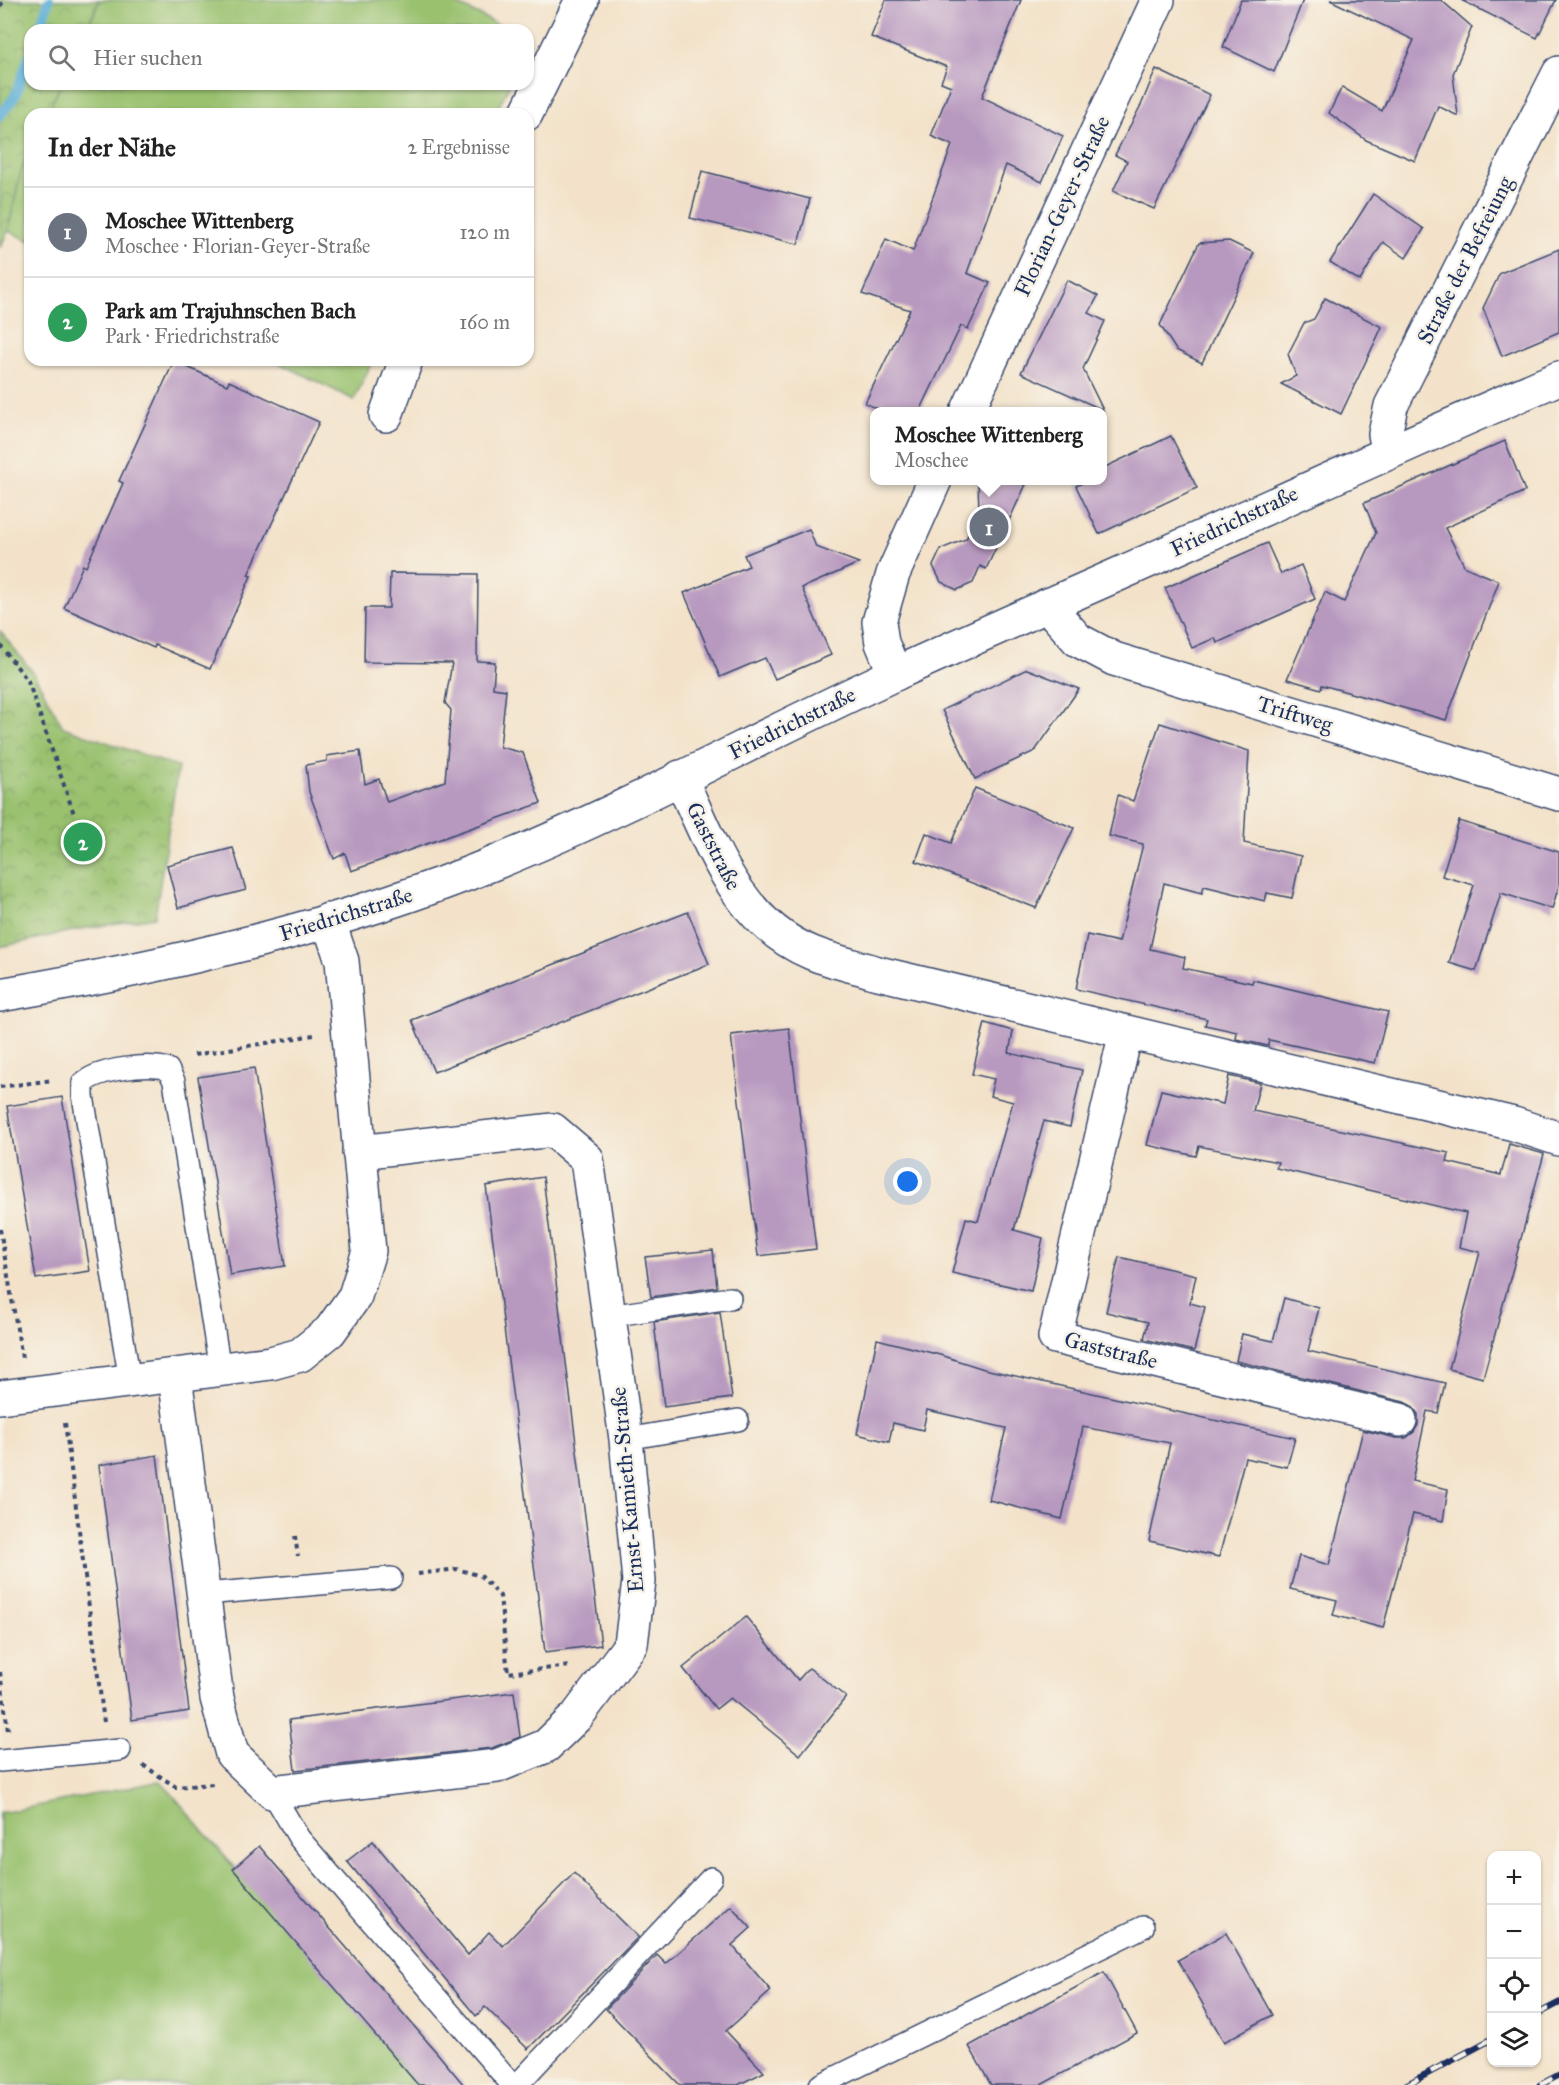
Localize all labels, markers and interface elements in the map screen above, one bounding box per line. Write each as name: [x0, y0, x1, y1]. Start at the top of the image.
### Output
search box: [24, 24, 534, 90]
icon: search: [45, 41, 78, 74]
text: Hier suchen: [93, 44, 202, 71]
street label: Florian-Geyer-Straße: [1008, 111, 1116, 301]
text: In der Nähe: [48, 131, 176, 163]
text: 2 Ergebnisse: [407, 135, 510, 159]
street label: Straße der Befreiung: [1411, 171, 1519, 348]
text: Moschee Wittenberg: [105, 207, 293, 234]
text: 1: [64, 220, 71, 244]
text: 120 m: [459, 220, 510, 244]
text: Moschee · Florian-Geyer-Straße: [105, 234, 370, 258]
text: Park am Trajuhnschen Bach: [105, 297, 356, 324]
text: 2: [63, 310, 72, 334]
text: 160 m: [459, 310, 510, 334]
text: Park · Friedrichstraße: [105, 324, 280, 348]
popup: [870, 407, 1107, 485]
text: Moschee Wittenberg: [895, 421, 1082, 448]
text: Moschee: [895, 448, 969, 472]
street label: Friedrichstraße: [1166, 480, 1302, 562]
pin: 1: [970, 504, 1008, 550]
street label: Friedrichstraße: [724, 681, 860, 765]
street label: Triftweg: [1254, 690, 1337, 738]
street label: Gaststraße: [680, 797, 748, 895]
pin: 2: [64, 820, 103, 864]
street label: Friedrichstraße: [276, 881, 416, 947]
your location: [893, 1167, 922, 1196]
street label: Gaststraße: [1062, 1325, 1160, 1375]
street label: Ernst-Kamieth-Straße: [605, 1386, 649, 1594]
map controls: [1487, 1851, 1541, 2067]
button: +: [1487, 1851, 1541, 1905]
button: −: [1487, 1905, 1541, 1959]
button: locate: [1487, 1959, 1541, 2013]
button: layers: [1487, 2013, 1541, 2067]

